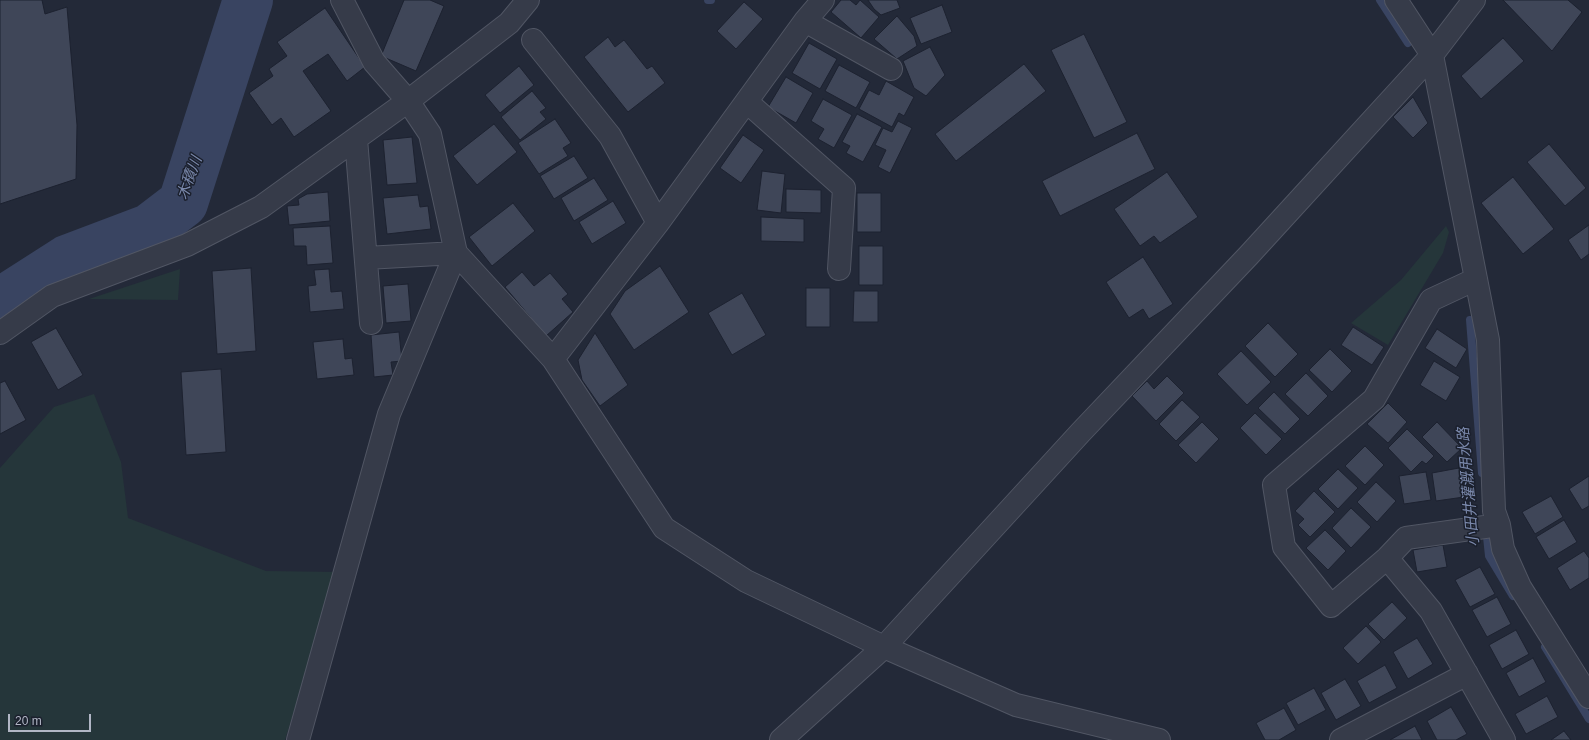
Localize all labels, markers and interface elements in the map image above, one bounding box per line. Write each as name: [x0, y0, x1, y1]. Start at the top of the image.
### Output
water label: 木積川: [174, 154, 206, 202]
water label: 小田井灌漑用水路: [1455, 426, 1483, 548]
scale bar: [10, 706, 93, 732]
text: 20 m: [15, 714, 42, 728]

